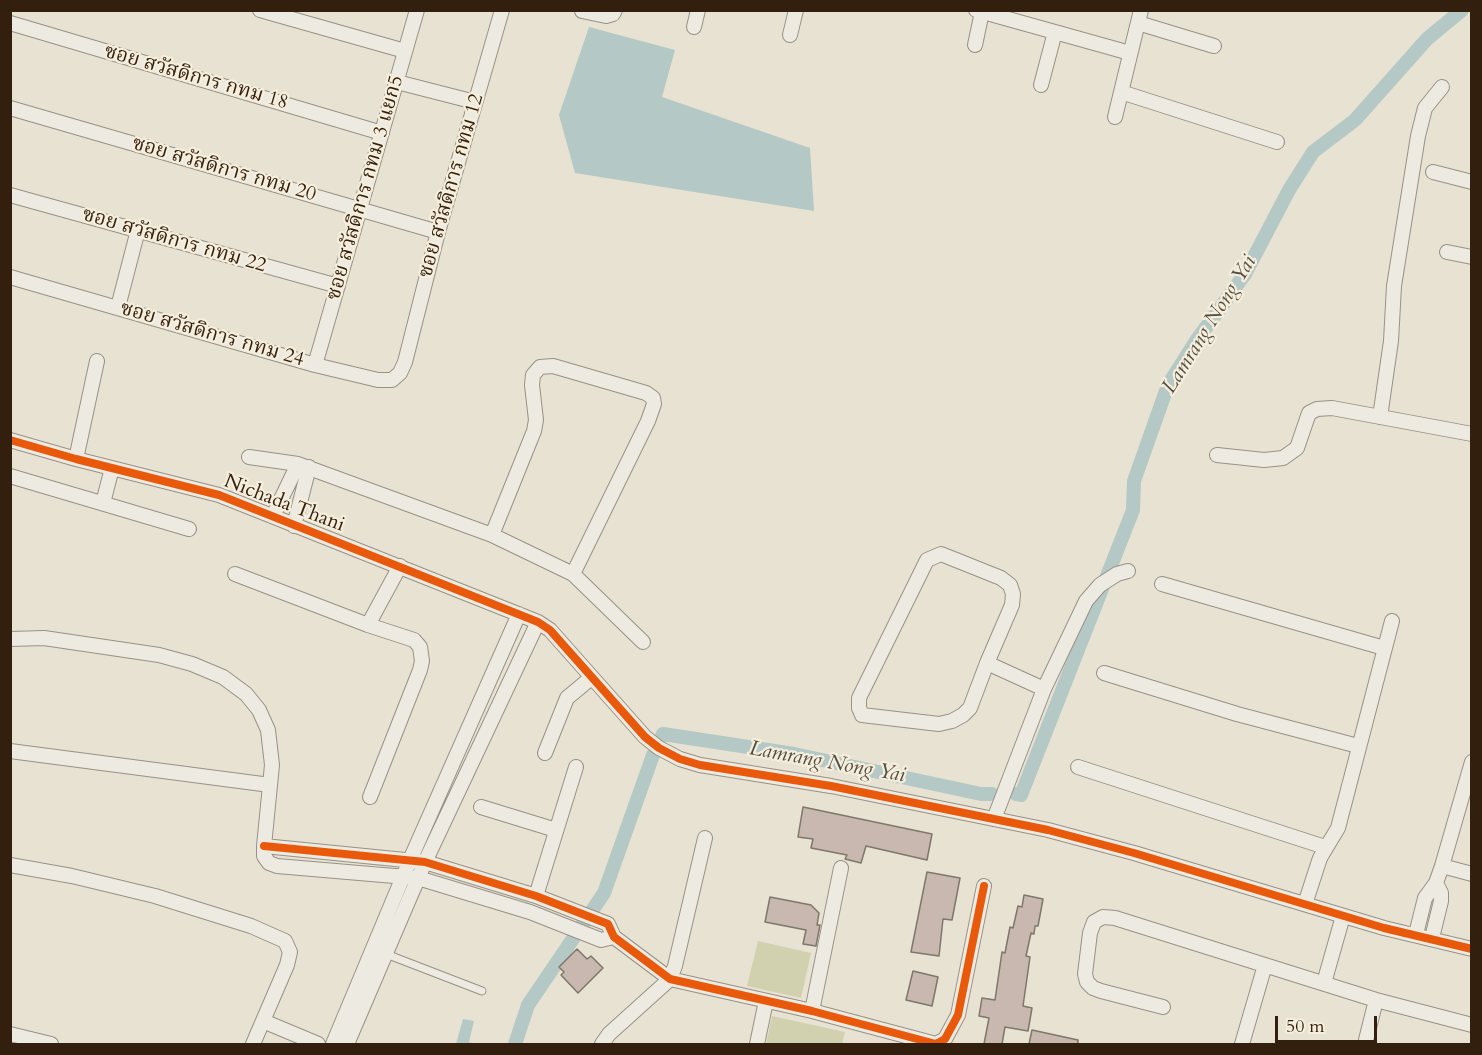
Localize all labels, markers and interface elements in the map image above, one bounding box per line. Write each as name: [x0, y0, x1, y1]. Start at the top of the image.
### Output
street label: ซอย สวัสดิการ กทม 18: [101, 40, 291, 116]
street label: ซอย สวัสดิการ กทม 3 แยก5: [322, 73, 410, 303]
street label: ซอย สวัสดิการ กทม 12: [414, 91, 490, 281]
street label: ซอย สวัสดิการ กทม 20: [129, 132, 319, 208]
street label: ซอย สวัสดิการ กทม 22: [79, 203, 269, 279]
water label: Lamrang Nong Yai: [1157, 251, 1263, 399]
street label: ซอย สวัสดิการ กทม 24: [117, 297, 307, 373]
street label: Nichada Thani: [220, 470, 348, 538]
water label: Lamrang Nong Yai: [747, 737, 907, 789]
scale bar: [1278, 1004, 1380, 1042]
text: 50 m: [1286, 1014, 1325, 1039]

